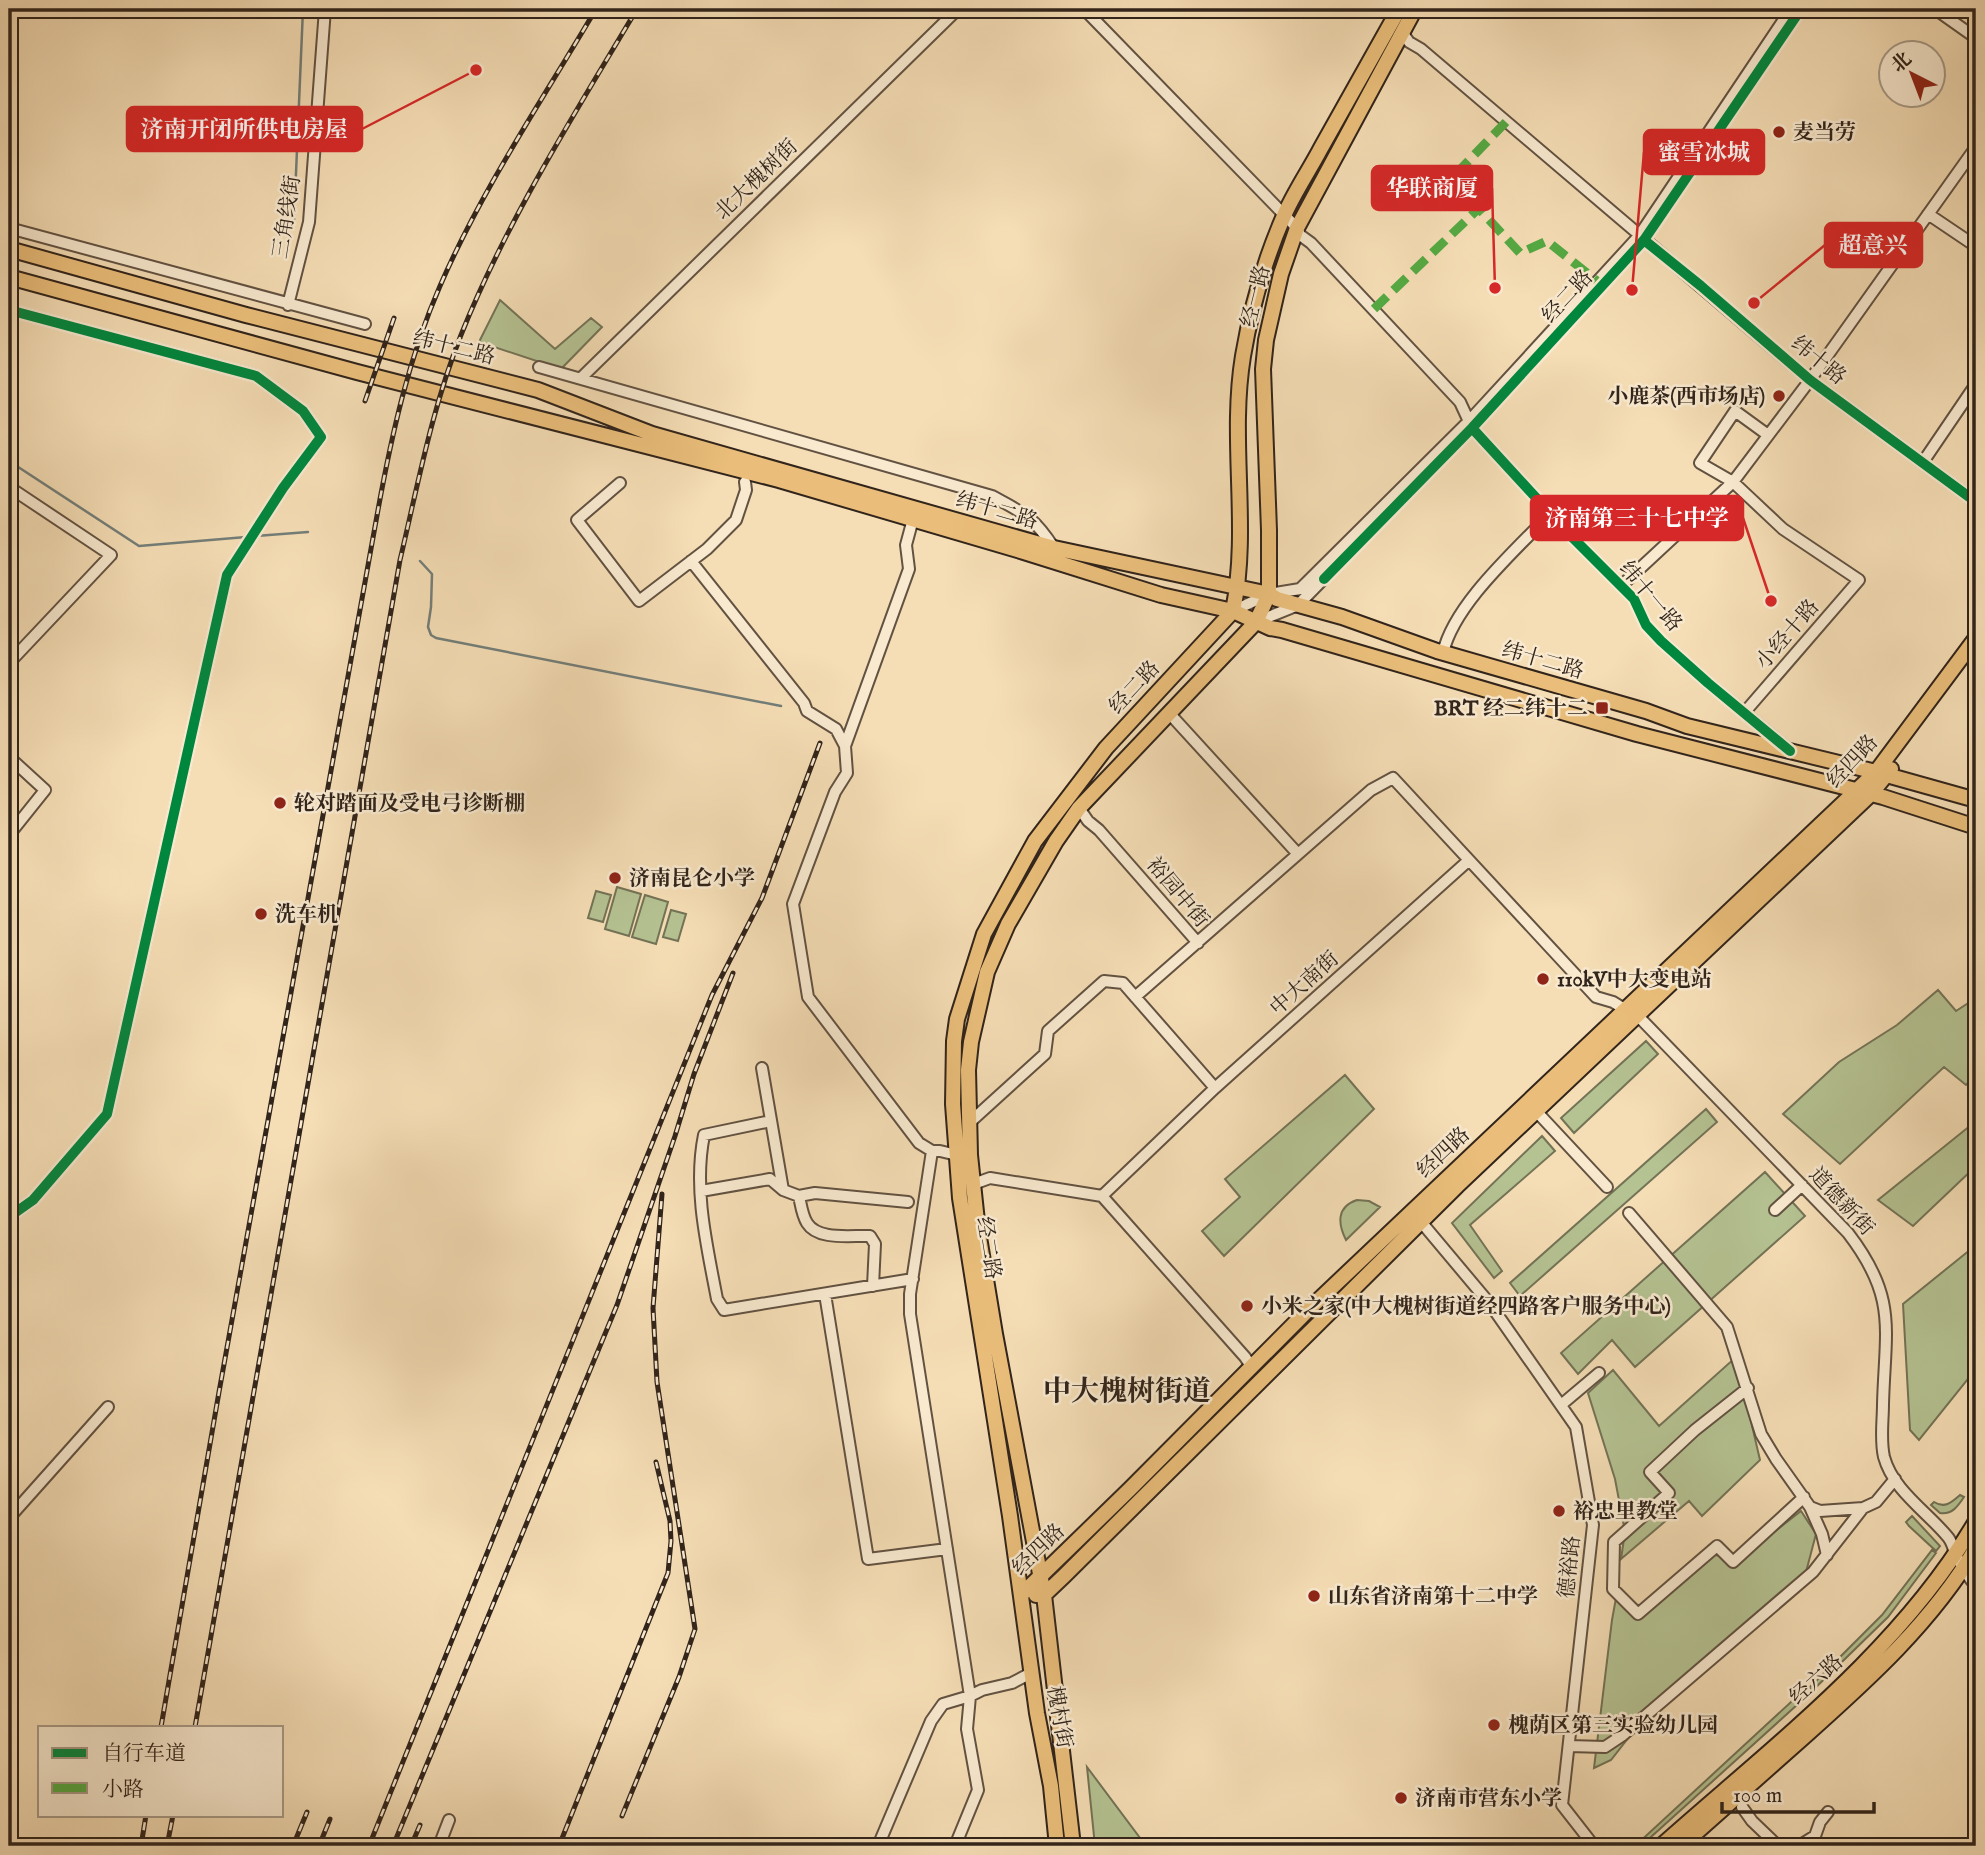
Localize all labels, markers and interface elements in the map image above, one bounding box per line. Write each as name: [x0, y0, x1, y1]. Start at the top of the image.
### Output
north arrow: [1876, 38, 1946, 108]
text: 北: [1887, 48, 1917, 78]
callout: 济南开闭所供电房屋: [127, 107, 362, 151]
text: 济南开闭所供电房屋: [141, 116, 348, 145]
place label: 麦当劳: [1793, 120, 1856, 147]
marker: 麦当劳: [1771, 124, 1787, 140]
callout: 蜜雪冰城: [1644, 130, 1764, 174]
street label: 北大槐树街: [710, 134, 804, 226]
text: 蜜雪冰城: [1658, 139, 1750, 168]
callout: 华联商厦: [1372, 166, 1492, 210]
street label: 三角线街: [268, 174, 307, 261]
text: 华联商厦: [1386, 175, 1478, 204]
callout: 超意兴: [1825, 223, 1922, 267]
text: 超意兴: [1839, 232, 1908, 261]
street label: 经一路: [1236, 263, 1277, 330]
street label: 经二路: [1537, 265, 1599, 329]
street label: 纬十二路: [410, 325, 498, 372]
street label: 纬十路: [1785, 331, 1851, 391]
place label: 小鹿茶(西市场店): [1607, 384, 1765, 411]
marker: 小鹿茶(西市场店): [1771, 388, 1787, 404]
street label: 纬十二路: [952, 487, 1041, 536]
callout: 济南第三十七中学: [1531, 496, 1743, 540]
text: 济南第三十七中学: [1545, 505, 1729, 534]
street label: 纬十一路: [1613, 556, 1687, 638]
street label: 小经十路: [1750, 594, 1826, 676]
street label: 纬十二路: [1498, 637, 1587, 686]
street label: 经二路: [1104, 656, 1166, 720]
place label: BRT 经二纬十二: [1434, 696, 1588, 723]
marker: BRT 经二纬十二: [1594, 700, 1610, 716]
street label: 经四路: [1822, 730, 1884, 794]
place label: 轮对踏面及受电弓诊断棚: [294, 791, 525, 818]
marker: 轮对踏面及受电弓诊断棚: [272, 795, 288, 811]
street label: 裕园中街: [1140, 852, 1214, 934]
place label: 济南昆仑小学: [629, 866, 755, 893]
marker: 济南昆仑小学: [607, 870, 623, 886]
place label: 洗车机: [275, 902, 338, 929]
marker: 洗车机: [253, 906, 269, 922]
street label: 中大南街: [1265, 946, 1345, 1022]
place label: 110kV中大变电站: [1557, 967, 1712, 994]
marker: 110kV中大变电站: [1535, 971, 1551, 987]
street label: 经四路: [1412, 1122, 1476, 1184]
street label: 道德新街: [1802, 1162, 1879, 1242]
street label: 经二路: [969, 1215, 1006, 1281]
place label: 小米之家(中大槐树街道经四路客户服务中心): [1261, 1294, 1671, 1321]
marker: 小米之家(中大槐树街道经四路客户服务中心): [1239, 1298, 1255, 1314]
district label: 中大槐树街道: [1043, 1375, 1211, 1410]
place label: 裕忠里教堂: [1573, 1499, 1678, 1526]
marker: 裕忠里教堂: [1551, 1503, 1567, 1519]
street label: 经四路: [1007, 1518, 1071, 1582]
street label: 德裕路: [1554, 1534, 1587, 1600]
place label: 山东省济南第十二中学: [1328, 1584, 1538, 1611]
marker: 山东省济南第十二中学: [1306, 1588, 1322, 1604]
street label: 经六路: [1785, 1649, 1849, 1711]
street label: 槐村街: [1040, 1684, 1077, 1751]
place label: 槐荫区第三实验幼儿园: [1508, 1713, 1718, 1740]
marker: 槐荫区第三实验幼儿园: [1486, 1717, 1502, 1733]
legend: [38, 1726, 284, 1816]
text: 自行车道: [102, 1741, 186, 1768]
scale bar: [1722, 1771, 1875, 1815]
text: 小路: [102, 1777, 144, 1804]
text: 100 m: [1733, 1783, 1782, 1810]
place label: 济南市营东小学: [1415, 1786, 1562, 1813]
marker: 济南市营东小学: [1393, 1790, 1409, 1806]

